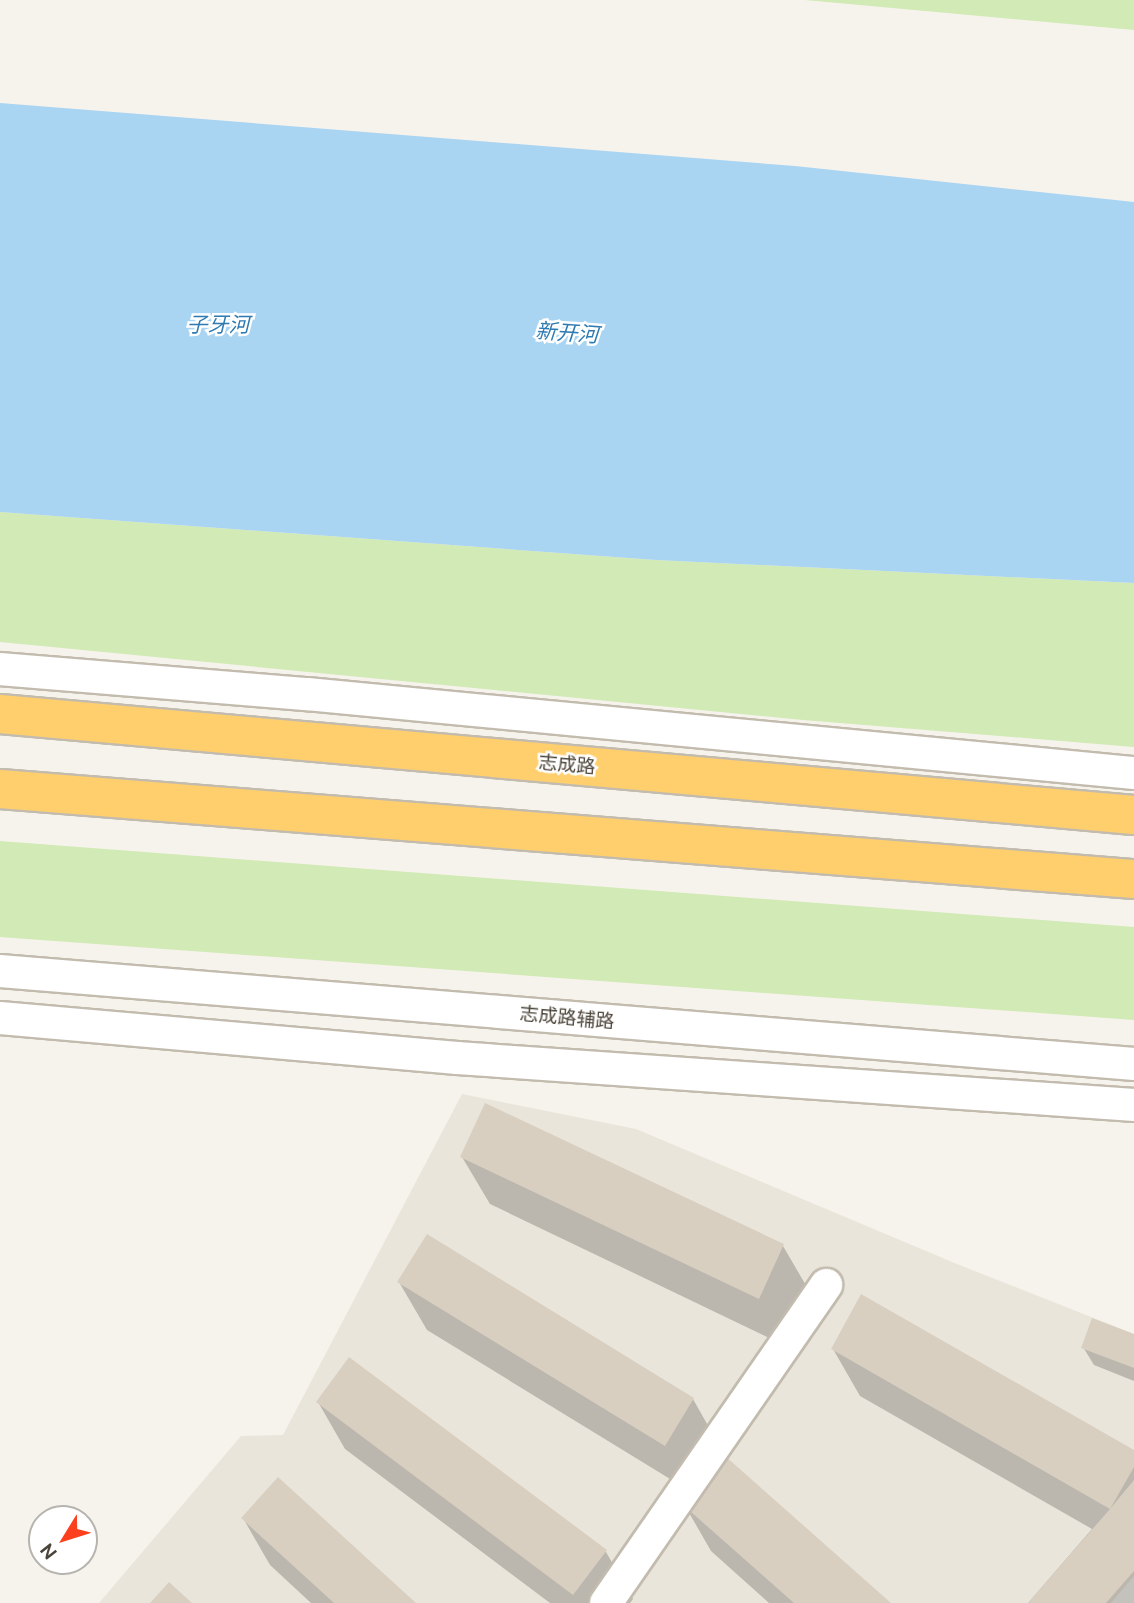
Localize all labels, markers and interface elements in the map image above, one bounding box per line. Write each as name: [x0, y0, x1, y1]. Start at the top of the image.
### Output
water label: 子牙河: [187, 311, 249, 337]
water label: 新开河: [535, 317, 599, 347]
street label: 志成路: [538, 751, 596, 779]
street label: 志成路辅路: [519, 1003, 615, 1033]
north arrow: [28, 1505, 98, 1575]
text: N: [35, 1539, 61, 1564]

